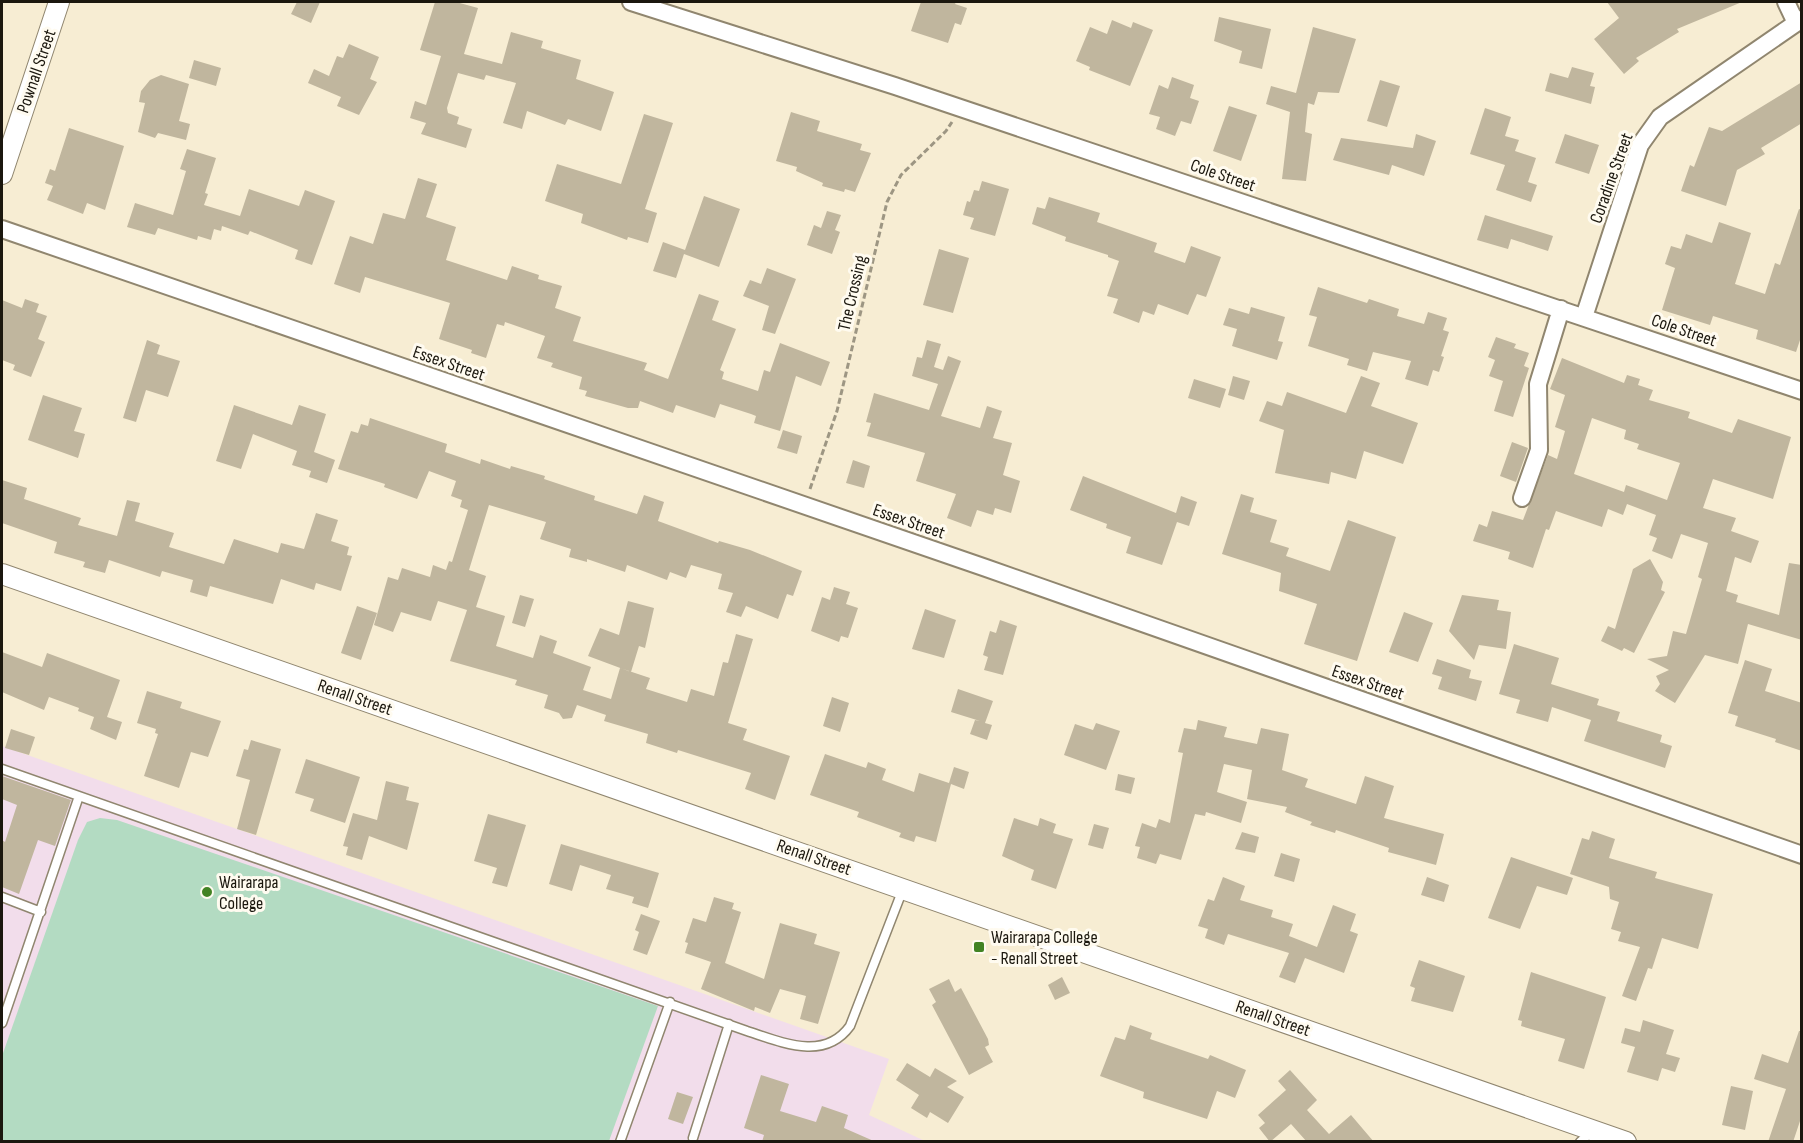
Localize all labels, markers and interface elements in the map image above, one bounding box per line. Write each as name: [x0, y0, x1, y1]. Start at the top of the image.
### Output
street label: Pownall Street: [12, 26, 61, 116]
street label: Coradine Street: [1585, 130, 1638, 226]
street label: Cole Street: [1188, 155, 1259, 197]
street label: The Crossing: [834, 253, 871, 333]
street label: Cole Street: [1649, 310, 1720, 352]
street label: Essex Street: [410, 341, 488, 386]
street label: Essex Street: [870, 499, 948, 544]
street label: Essex Street: [1329, 660, 1407, 705]
street label: Renall Street: [315, 675, 395, 720]
street label: Renall Street: [774, 835, 854, 880]
place label: Wairarapa College: [219, 872, 279, 914]
marker: Wairarapa College: [200, 885, 214, 899]
place label: Wairarapa College - Renall Street: [991, 927, 1098, 969]
marker: Wairarapa College - Renall Street: [972, 940, 986, 954]
street label: Renall Street: [1233, 996, 1313, 1041]

